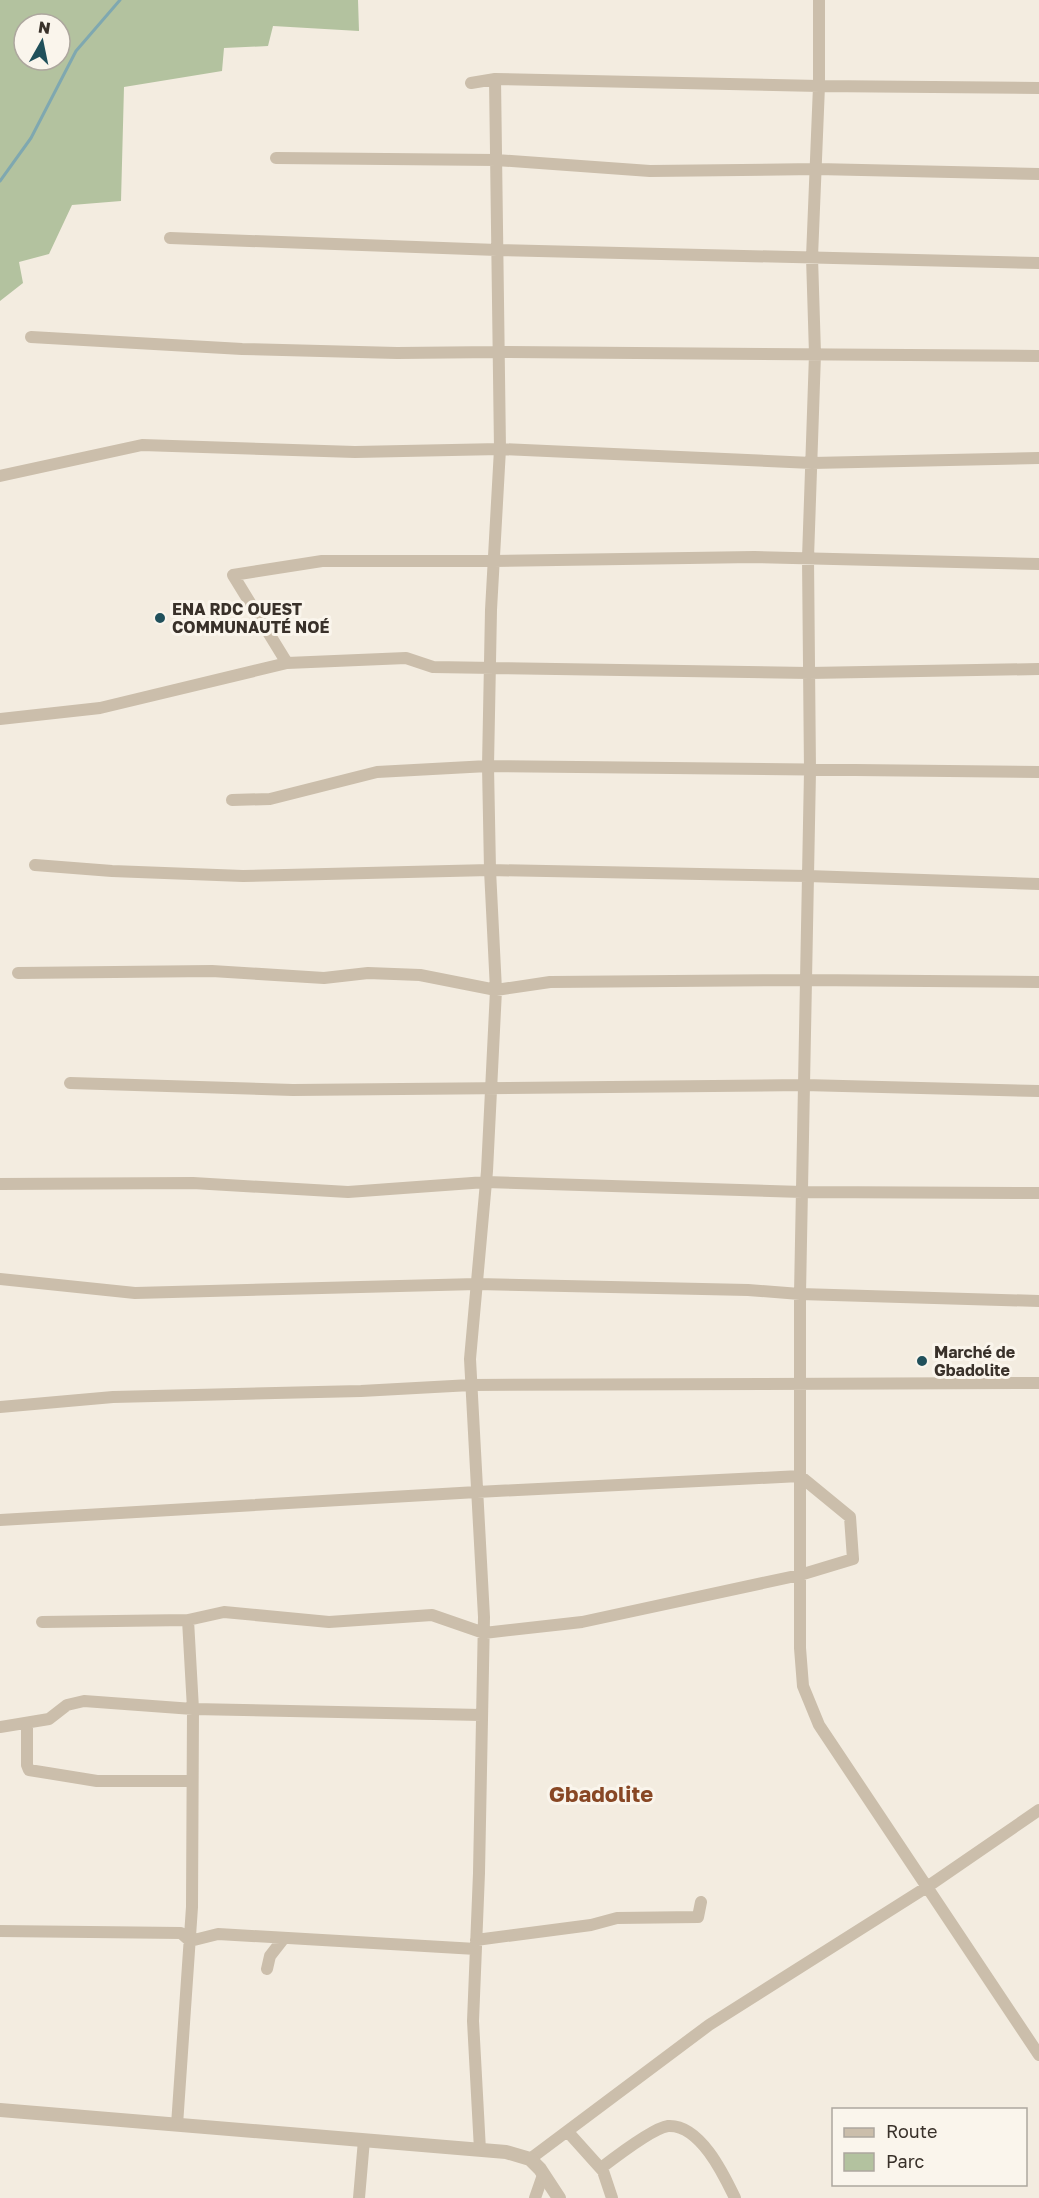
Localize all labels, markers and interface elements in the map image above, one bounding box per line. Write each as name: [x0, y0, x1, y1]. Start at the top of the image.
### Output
north arrow: [12, 12, 72, 72]
text: N: [37, 16, 52, 38]
place label: ENA RDC OUEST COMMUNAUTÉ NOÉ: [172, 599, 330, 637]
marker: ENA RDC OUEST COMMUNAUTÉ NOÉ: [153, 611, 167, 625]
place label: Marché de Gbadolite: [934, 1342, 1015, 1380]
marker: Marché de Gbadolite: [915, 1354, 929, 1368]
district label: Gbadolite: [549, 1780, 653, 1807]
legend: [832, 2108, 1027, 2186]
text: Route: [886, 2120, 937, 2142]
text: Parc: [886, 2150, 925, 2172]

